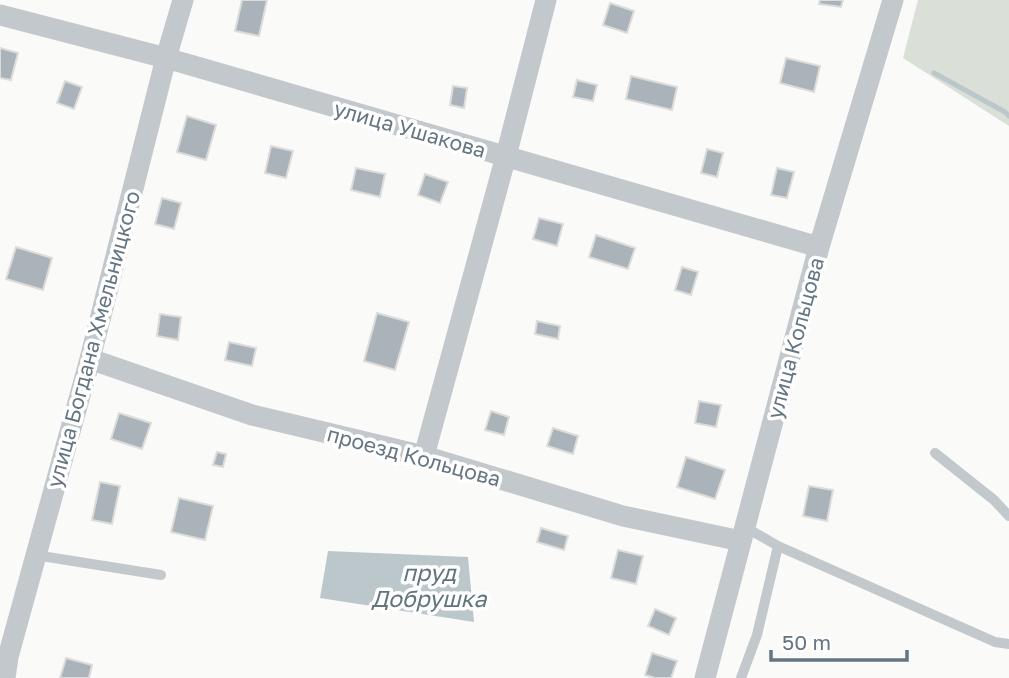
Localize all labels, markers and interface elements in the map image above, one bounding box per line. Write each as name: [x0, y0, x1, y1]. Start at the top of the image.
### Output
street label: улица Ушакова: [331, 95, 489, 163]
street label: улица Богдана Хмельницкого: [41, 188, 145, 490]
street label: улица Кольцова: [761, 254, 829, 422]
street label: проезд Кольцова: [324, 420, 504, 492]
water label: пруд Добрушка: [370, 558, 488, 612]
scale bar: [771, 618, 908, 662]
text: 50 m: [782, 629, 831, 655]

